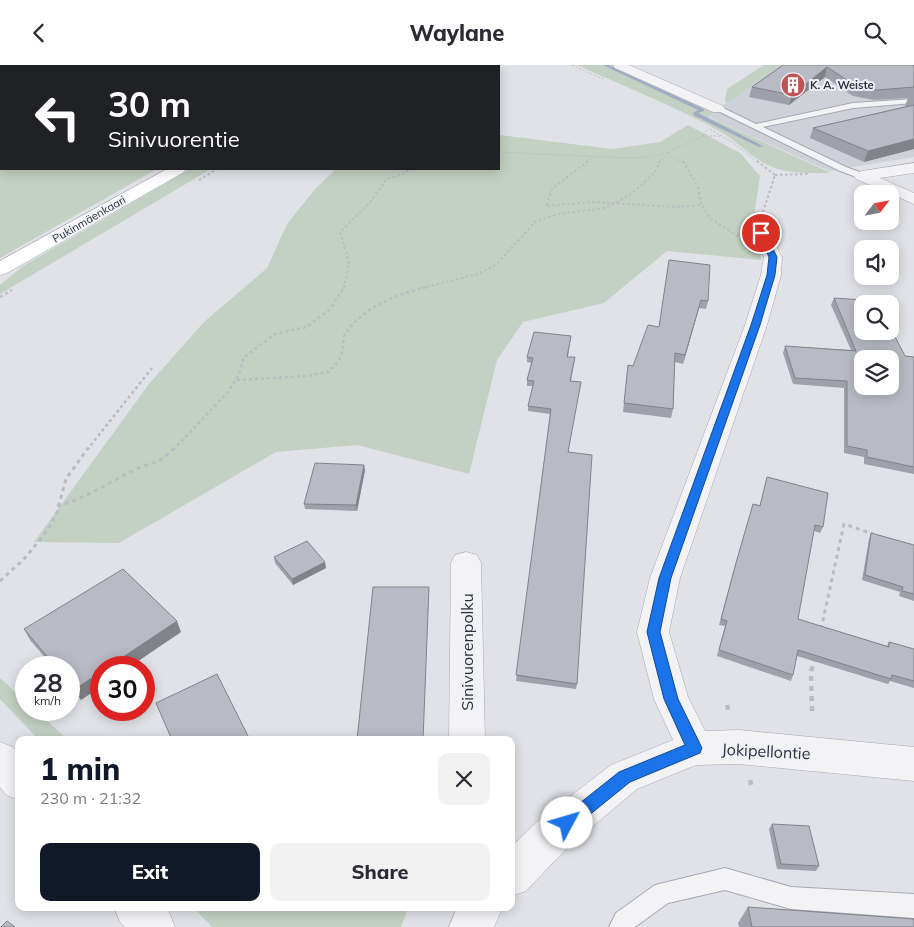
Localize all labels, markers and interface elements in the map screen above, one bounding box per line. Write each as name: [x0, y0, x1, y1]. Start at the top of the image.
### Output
icon: back: [25, 19, 53, 47]
text: Waylane: [410, 19, 504, 47]
icon: search: [861, 19, 889, 47]
building icon: K. A. Weiste: [780, 72, 806, 98]
place label: K. A. Weiste: [810, 78, 874, 92]
text: 30 m: [108, 82, 191, 126]
icon: left: [25, 85, 90, 150]
text: Sinivuorentie: [108, 125, 240, 153]
north arrow: [854, 185, 899, 230]
map controls: [854, 185, 899, 395]
street label: Pukinmäenkaari: [50, 192, 128, 246]
pin: [740, 212, 782, 254]
icon: arrive: [747, 219, 775, 247]
button: sound: [854, 240, 899, 285]
button: search: [854, 295, 899, 340]
button: layers: [854, 350, 899, 395]
street label: Sinivuorenpolku: [457, 593, 477, 711]
speed limit sign: 30: [90, 656, 155, 721]
text: 28: [32, 667, 63, 698]
text: km/h: [34, 693, 61, 708]
street label: Jokipellontie: [721, 739, 811, 763]
text: 1 min: [40, 750, 120, 788]
button: close: [438, 753, 490, 805]
text: 230 m · 21:32: [40, 788, 141, 808]
position arrow: [540, 796, 592, 848]
button: Exit: [40, 843, 260, 901]
button: Share: [270, 843, 490, 901]

